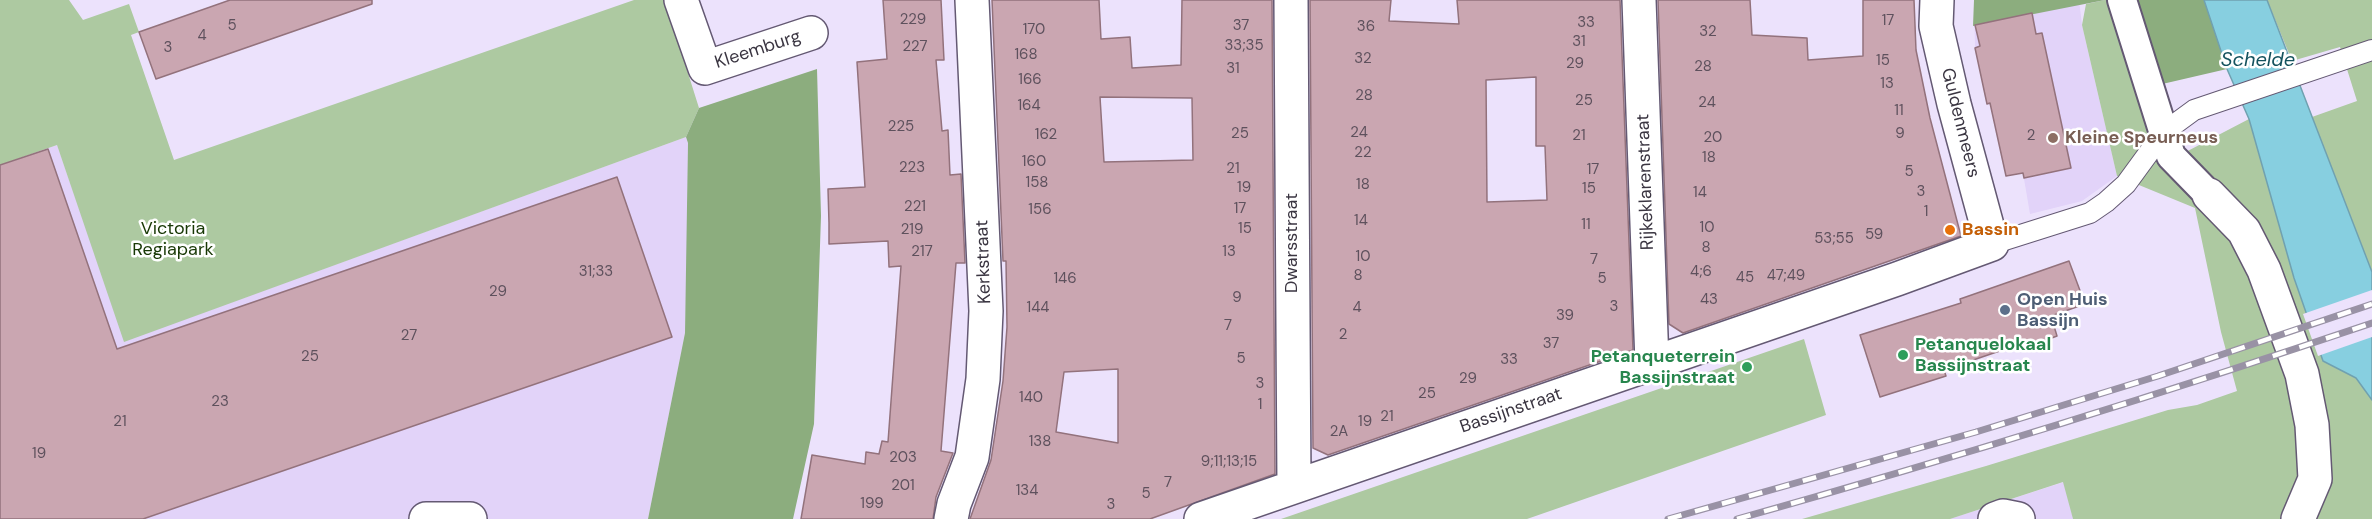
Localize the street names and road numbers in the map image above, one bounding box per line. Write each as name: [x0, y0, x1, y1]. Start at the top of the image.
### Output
street label: Kleemburg: [712, 26, 804, 74]
street label: Guldenmeers: [1936, 66, 1984, 180]
street label: Rijkeklarenstraat: [1633, 113, 1659, 251]
street label: Dwarsstraat: [1281, 193, 1303, 293]
street label: Kerkstraat: [972, 220, 996, 304]
street label: Bassijnstraat: [1457, 383, 1565, 439]

